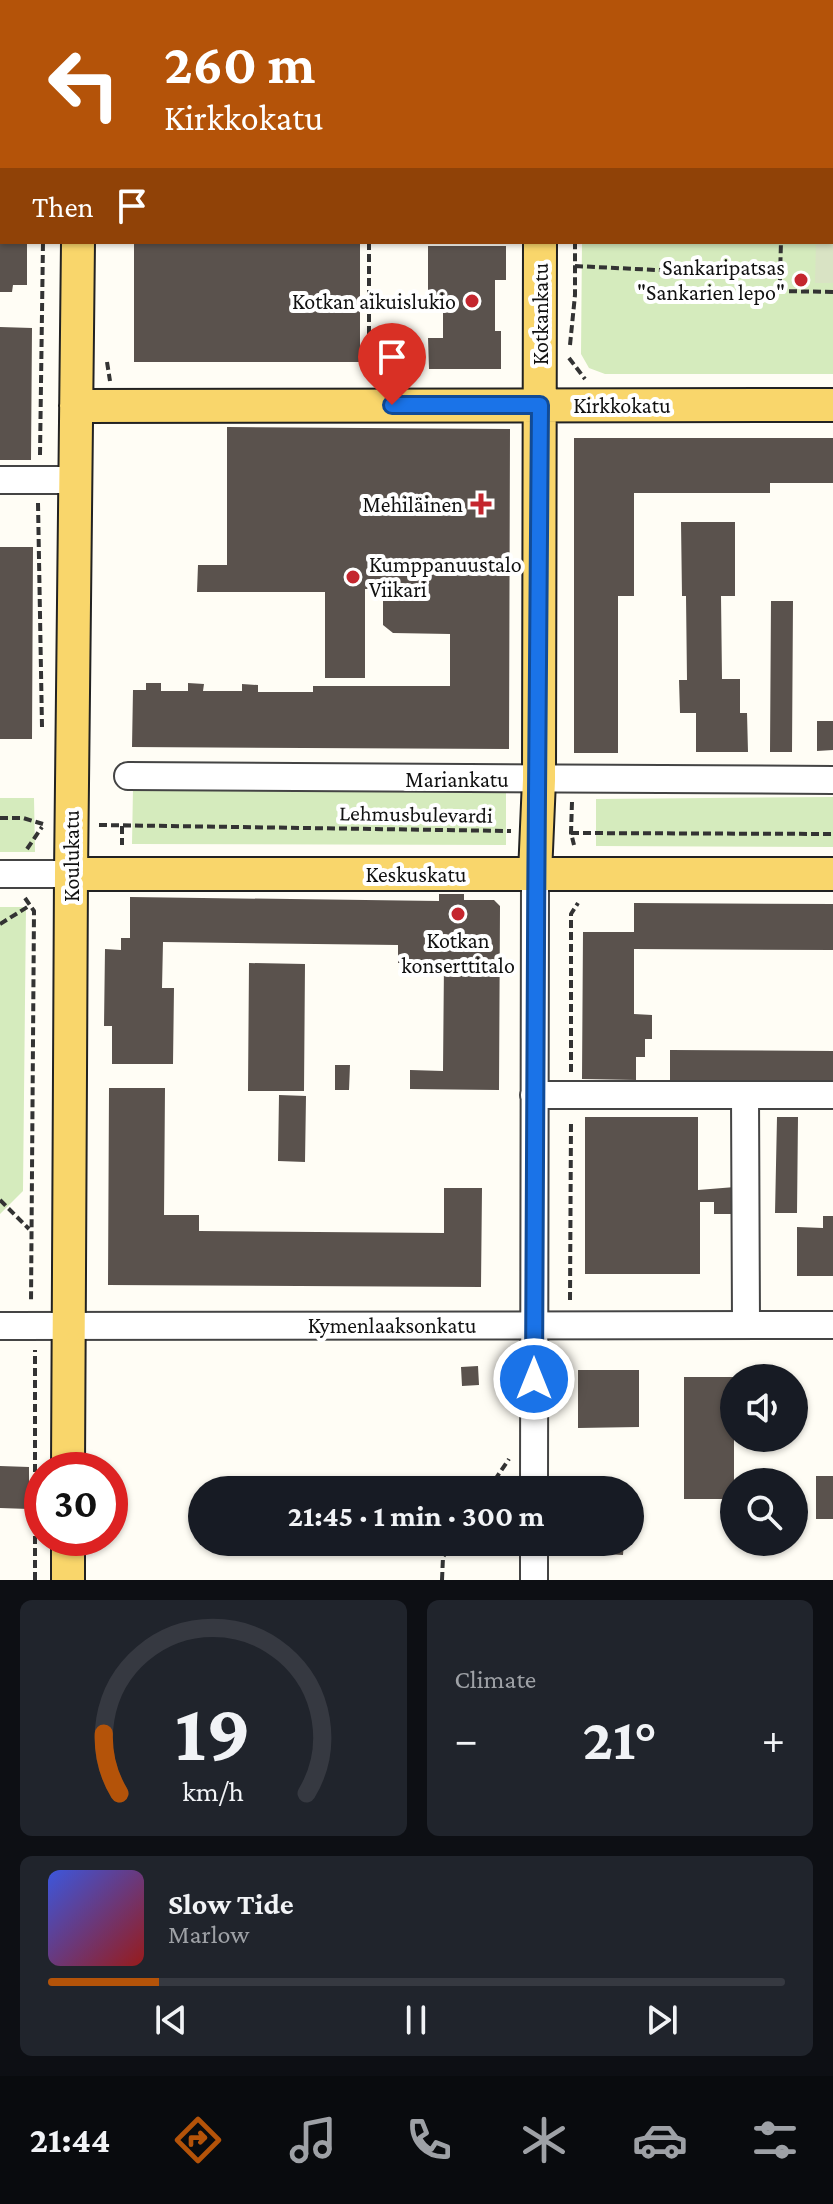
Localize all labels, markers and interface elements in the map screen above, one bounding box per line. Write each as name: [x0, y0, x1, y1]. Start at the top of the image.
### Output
icon: left: [32, 32, 136, 136]
text: 260 m: [164, 33, 315, 95]
text: Kirkkokatu: [164, 98, 323, 138]
icon: arrive: [110, 184, 154, 228]
text: Then: [32, 190, 94, 223]
place label: Sankaripatsas "Sankarien lepo": [637, 255, 785, 305]
street label: Kotkankatu: [528, 262, 553, 365]
marker: Sankaripatsas "Sankarien lepo": [792, 271, 810, 289]
place label: Kotkan aikuislukio: [292, 289, 456, 314]
marker: Kotkan aikuislukio: [463, 292, 481, 310]
pin: [358, 323, 426, 405]
icon: arrive: [370, 335, 414, 379]
street label: Kirkkokatu: [573, 393, 671, 418]
place label: Mehiläinen: [362, 492, 463, 517]
marker: Mehiläinen: [470, 493, 492, 515]
place label: Kumppanuustalo Viikari: [369, 552, 522, 602]
marker: Kumppanuustalo Viikari: [344, 568, 362, 586]
street label: Mariankatu: [405, 767, 509, 792]
street label: Lehmusbulevardi: [339, 800, 493, 828]
street label: Koulukatu: [59, 810, 84, 902]
street label: Keskuskatu: [366, 862, 467, 887]
marker: Kotkan konserttitalo: [449, 905, 467, 923]
place label: Kotkan konserttitalo: [401, 928, 515, 978]
street label: Kymenlaaksonkatu: [308, 1313, 477, 1338]
position arrow: [492, 1337, 576, 1421]
map controls: [720, 1364, 808, 1556]
button: sound: [720, 1364, 808, 1452]
speed limit sign: 30: [24, 1452, 128, 1556]
button: search: [720, 1468, 808, 1556]
text: 21:45 · 1 min · 300 m: [288, 1499, 544, 1532]
text: Climate: [455, 1665, 536, 1694]
text: 19: [175, 1685, 252, 1778]
text: 21°: [582, 1705, 657, 1772]
text: −: [455, 1715, 478, 1763]
text: +: [762, 1715, 785, 1763]
text: km/h: [182, 1775, 244, 1807]
text: Slow Tide: [168, 1887, 294, 1920]
text: Marlow: [168, 1920, 249, 1949]
icon: previous: [149, 1998, 193, 2042]
icon: pause: [394, 1998, 438, 2042]
icon: next: [640, 1998, 684, 2042]
icon: directions: [170, 2112, 226, 2168]
icon: music: [285, 2112, 341, 2168]
icon: phone: [401, 2112, 457, 2168]
icon: climate: [516, 2112, 572, 2168]
icon: car: [632, 2112, 688, 2168]
icon: filters: [747, 2112, 803, 2168]
text: 21:44: [30, 2120, 110, 2160]

